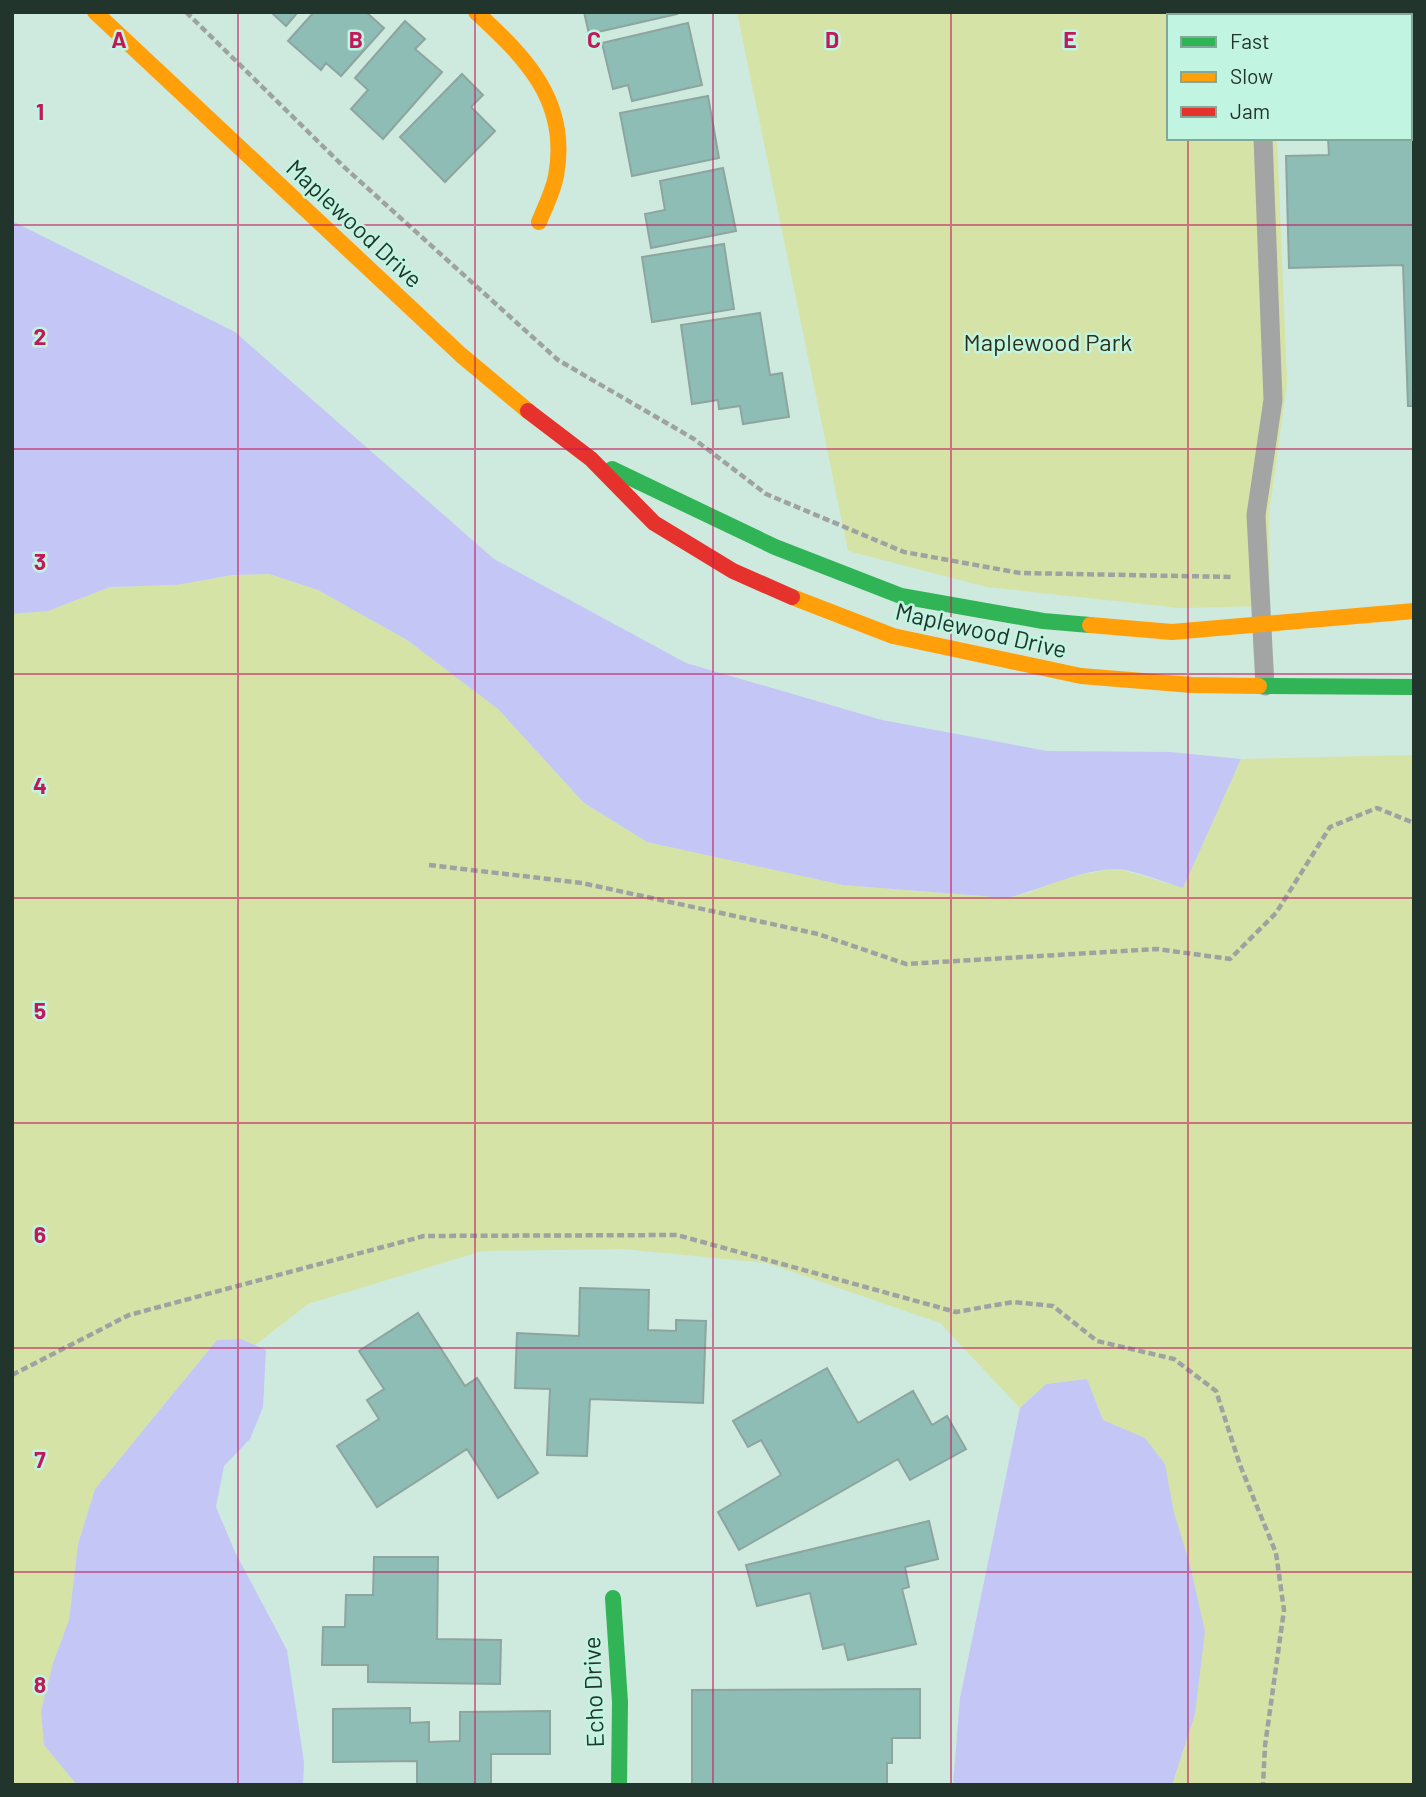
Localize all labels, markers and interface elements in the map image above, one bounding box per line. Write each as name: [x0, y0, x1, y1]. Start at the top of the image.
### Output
legend: [1167, 14, 1412, 140]
text: A: [111, 25, 127, 53]
text: B: [349, 25, 363, 53]
text: C: [587, 25, 601, 53]
text: D: [825, 25, 839, 53]
text: E: [1063, 25, 1077, 53]
text: Fast: [1230, 28, 1270, 53]
text: Slow: [1230, 63, 1273, 88]
text: 1: [36, 97, 44, 125]
text: Jam: [1230, 98, 1270, 123]
street label: Maplewood Drive: [281, 153, 429, 293]
text: 2: [34, 322, 46, 350]
park label: Maplewood Park: [964, 327, 1132, 356]
text: 3: [34, 547, 46, 575]
street label: Maplewood Drive: [893, 596, 1070, 663]
text: 4: [33, 771, 47, 799]
text: 5: [34, 996, 46, 1024]
text: 6: [34, 1220, 46, 1248]
text: 7: [34, 1445, 46, 1473]
street label: Echo Drive: [576, 1636, 609, 1748]
text: 8: [34, 1670, 46, 1698]

